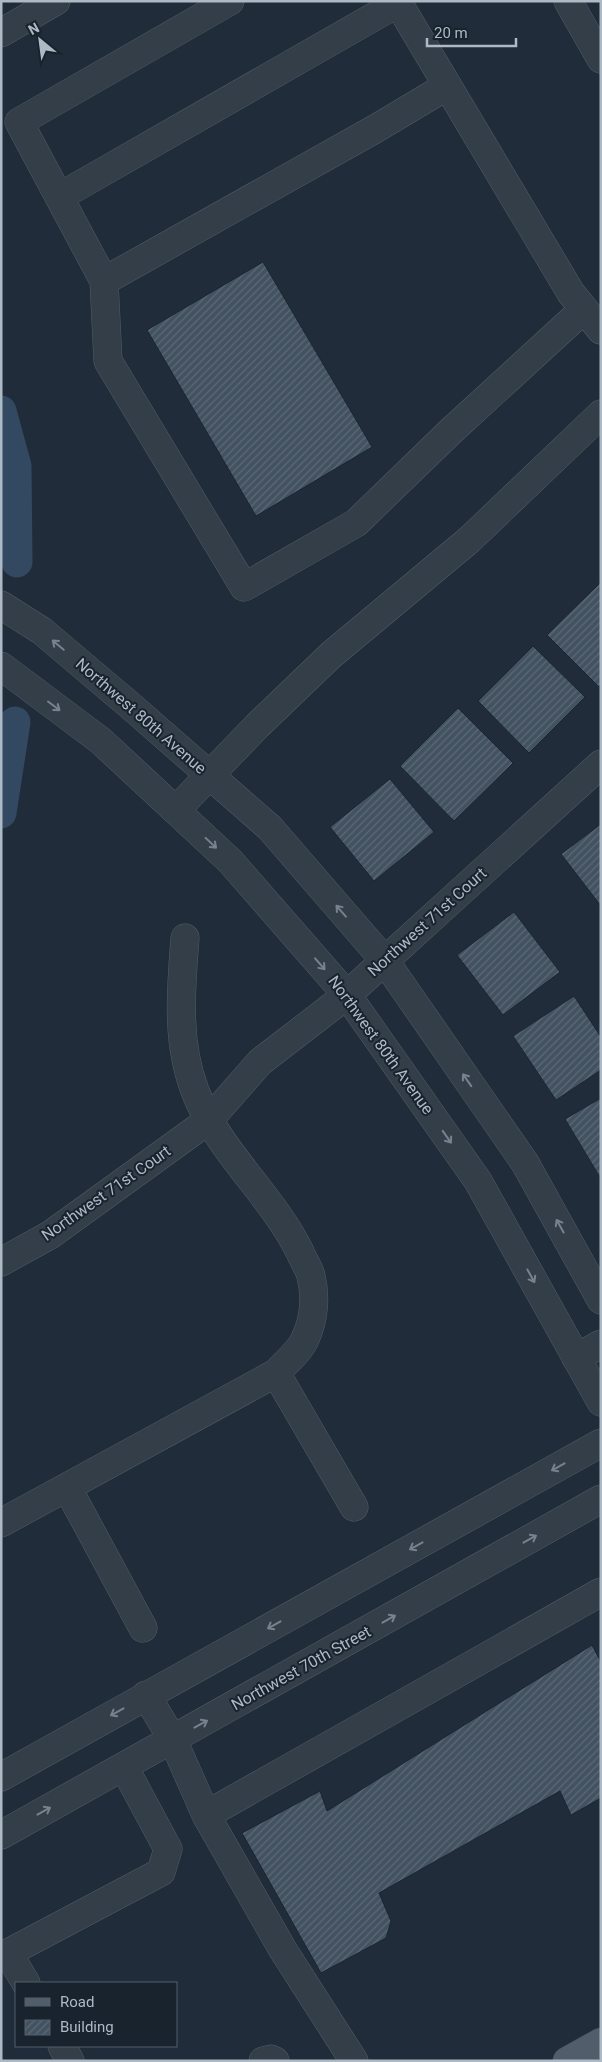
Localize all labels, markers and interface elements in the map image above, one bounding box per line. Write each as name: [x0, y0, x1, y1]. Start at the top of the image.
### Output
north arrow: [15, 15, 65, 65]
scale bar: [427, 15, 516, 47]
text: N: [25, 19, 42, 38]
text: 20 m: [434, 24, 468, 42]
one-way arrow: [51, 639, 64, 650]
street label: Northwest 80th Avenue: [72, 654, 210, 778]
one-way arrow: [47, 700, 60, 711]
one-way arrow: [205, 837, 218, 849]
street label: Northwest 71st Court: [364, 864, 490, 980]
one-way arrow: [336, 904, 347, 917]
one-way arrow: [314, 957, 326, 970]
street label: Northwest 80th Avenue: [324, 972, 438, 1118]
one-way arrow: [462, 1073, 472, 1087]
one-way arrow: [442, 1130, 452, 1144]
street label: Northwest 71st Court: [38, 1141, 174, 1245]
one-way arrow: [555, 1220, 565, 1234]
one-way arrow: [526, 1269, 536, 1283]
one-way arrow: [551, 1463, 566, 1472]
one-way arrow: [523, 1534, 538, 1544]
one-way arrow: [409, 1542, 424, 1551]
one-way arrow: [381, 1614, 396, 1624]
one-way arrow: [267, 1620, 282, 1630]
street label: Northwest 70th Street: [228, 1622, 374, 1714]
one-way arrow: [109, 1707, 124, 1717]
one-way arrow: [194, 1719, 208, 1729]
one-way arrow: [36, 1806, 51, 1816]
legend: [15, 1982, 178, 2047]
text: Road: [60, 1993, 94, 2011]
text: Building: [60, 2018, 114, 2036]

